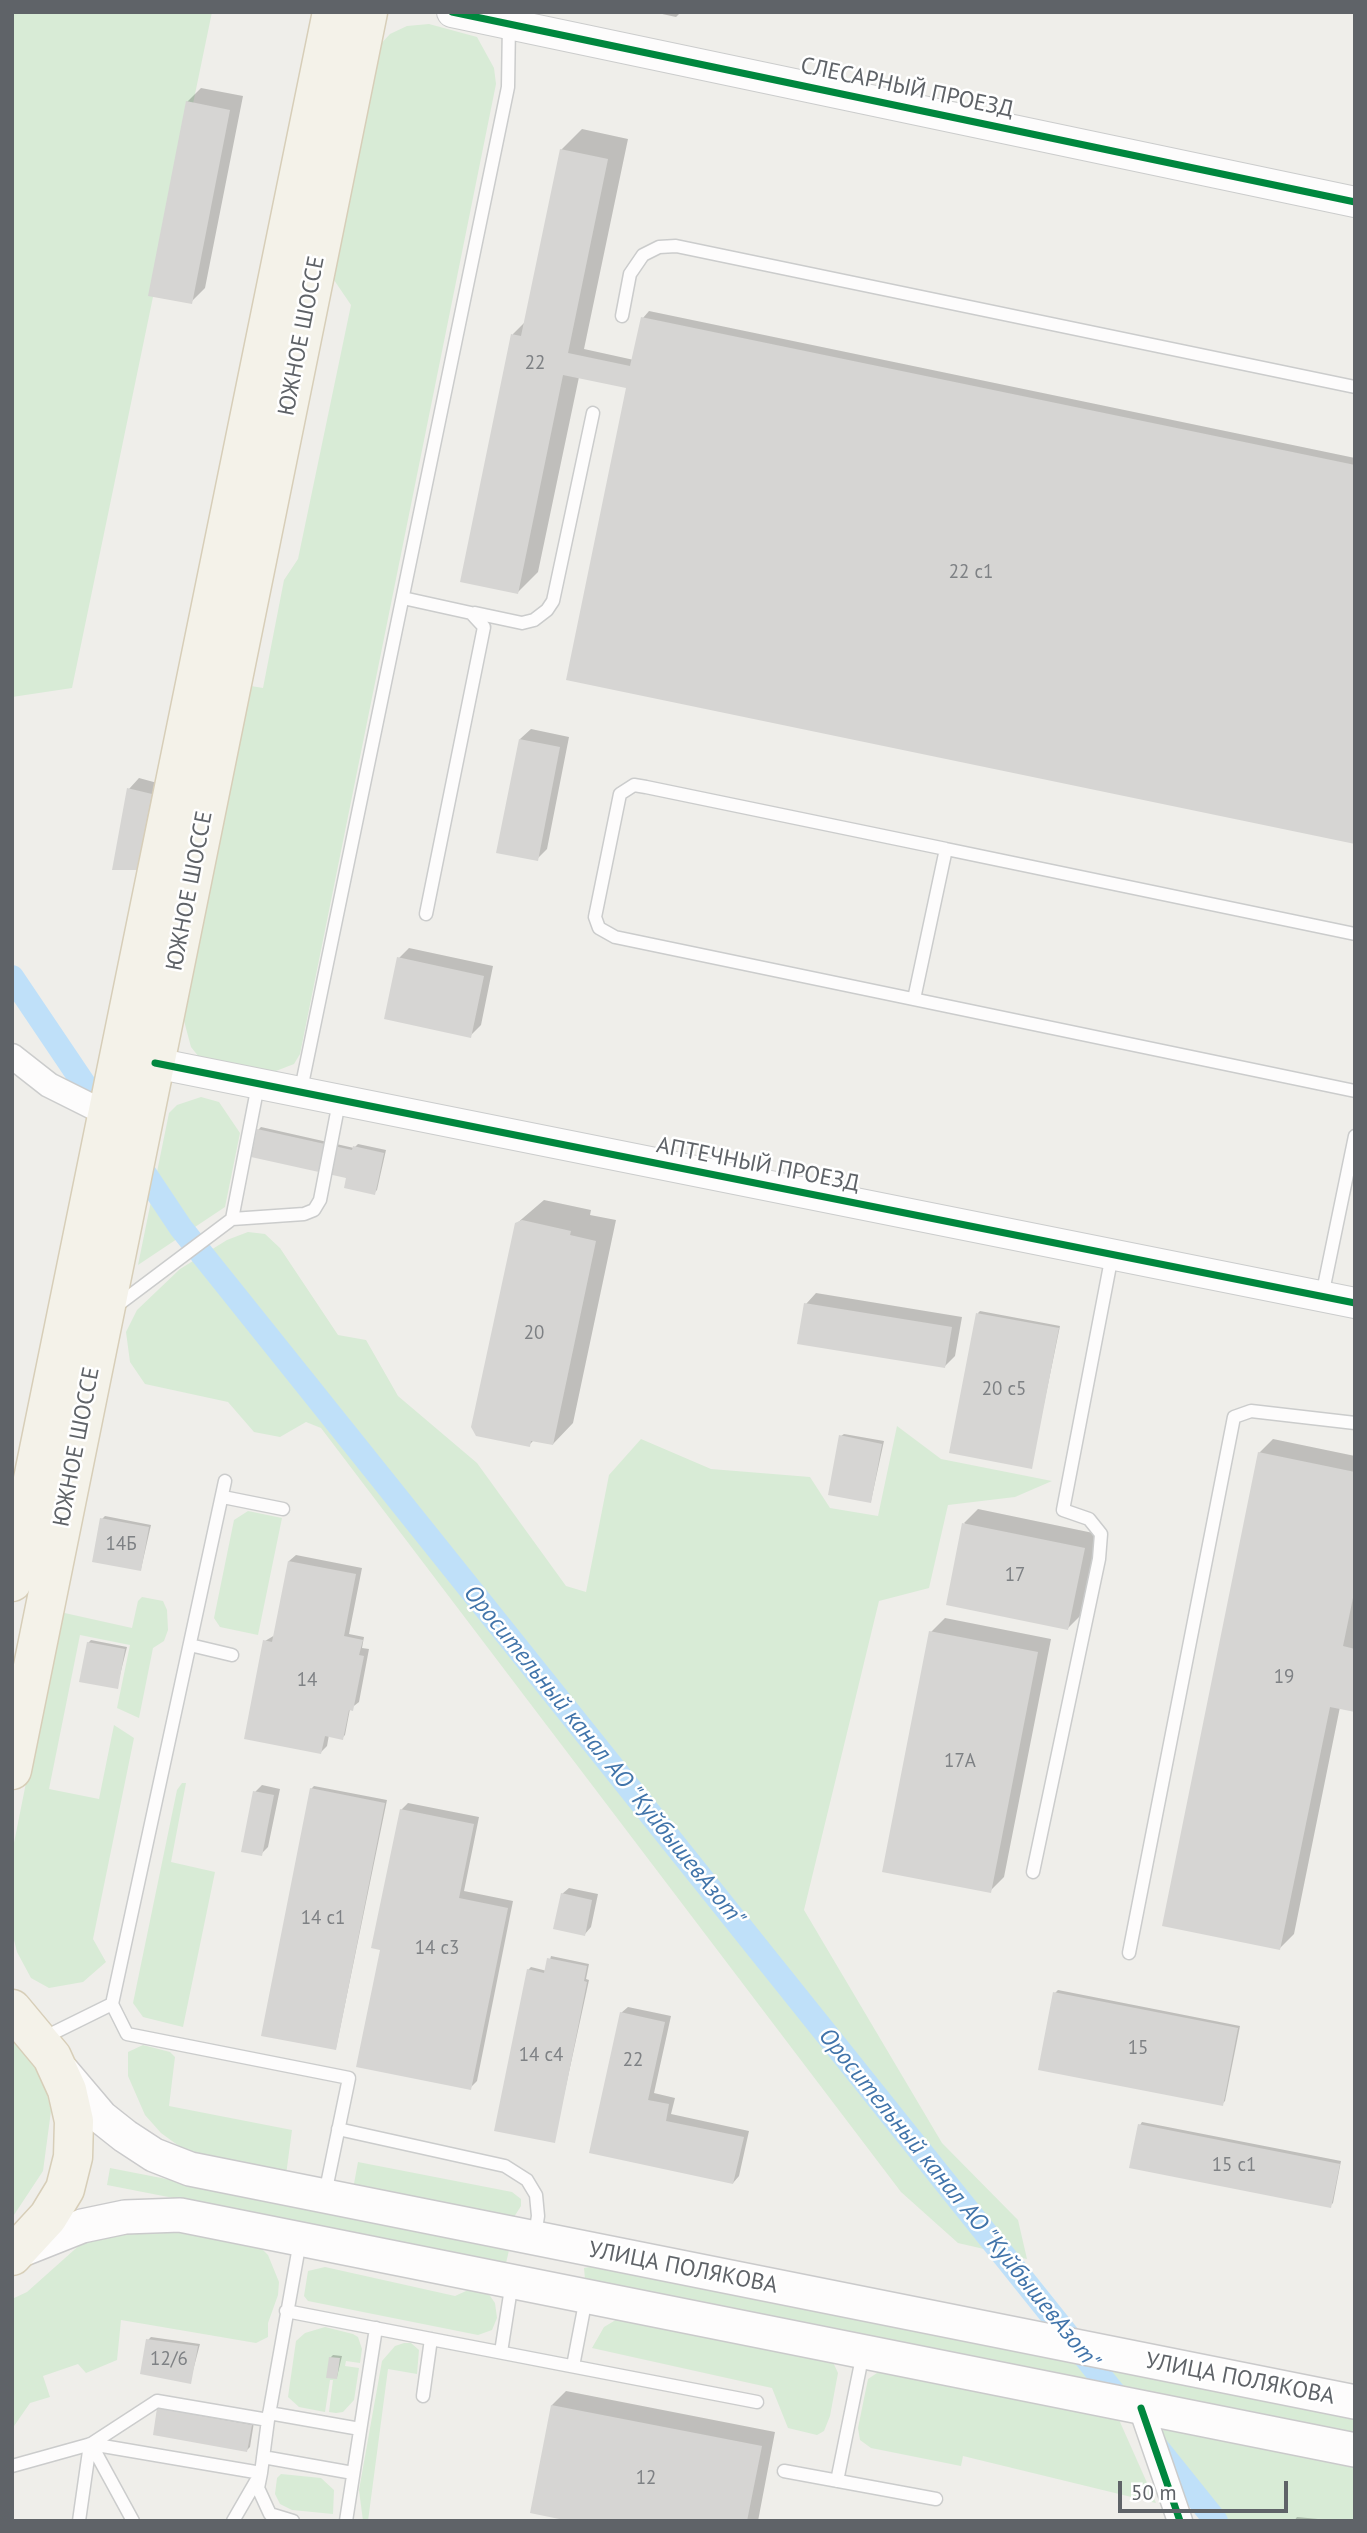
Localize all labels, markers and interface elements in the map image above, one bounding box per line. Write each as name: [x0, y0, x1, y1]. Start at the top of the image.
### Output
street label: СЛЕСАРНЫЙ ПРОЕЗД: [798, 52, 1016, 124]
street label: ЮЖНОЕ ШОССЕ: [273, 254, 331, 418]
house number: 22: [525, 353, 545, 375]
house number: 22 с1: [949, 562, 993, 584]
street label: ЮЖНОЕ ШОССЕ: [161, 809, 219, 973]
street label: АПТЕЧНЫЙ ПРОЕЗД: [654, 1132, 862, 1198]
house number: 20: [524, 1323, 544, 1345]
street label: ЮЖНОЕ ШОССЕ: [48, 1365, 106, 1529]
house number: 20 с5: [982, 1379, 1026, 1401]
house number: 14Б: [105, 1534, 137, 1556]
house number: 17: [1005, 1565, 1025, 1587]
water label: Оросительный канал АО "КуйбышевАзот": [457, 1580, 751, 1932]
house number: 19: [1274, 1667, 1294, 1689]
house number: 14: [297, 1670, 317, 1692]
house number: 17А: [944, 1751, 976, 1773]
house number: 14 с1: [301, 1908, 345, 1930]
house number: 14 с3: [415, 1938, 459, 1960]
water label: Оросительный канал АО "КуйбышевАзот": [812, 2023, 1106, 2375]
house number: 15: [1128, 2038, 1148, 2060]
house number: 14 с4: [519, 2045, 563, 2067]
house number: 22: [623, 2050, 643, 2072]
house number: 15 с1: [1212, 2155, 1256, 2177]
street label: УЛИЦА ПОЛЯКОВА: [586, 2236, 780, 2300]
street label: УЛИЦА ПОЛЯКОВА: [1143, 2347, 1337, 2411]
house number: 12/6: [150, 2349, 188, 2371]
scale bar: [1122, 2466, 1292, 2510]
house number: 12: [636, 2468, 656, 2490]
text: 50 m: [1131, 2479, 1177, 2506]

